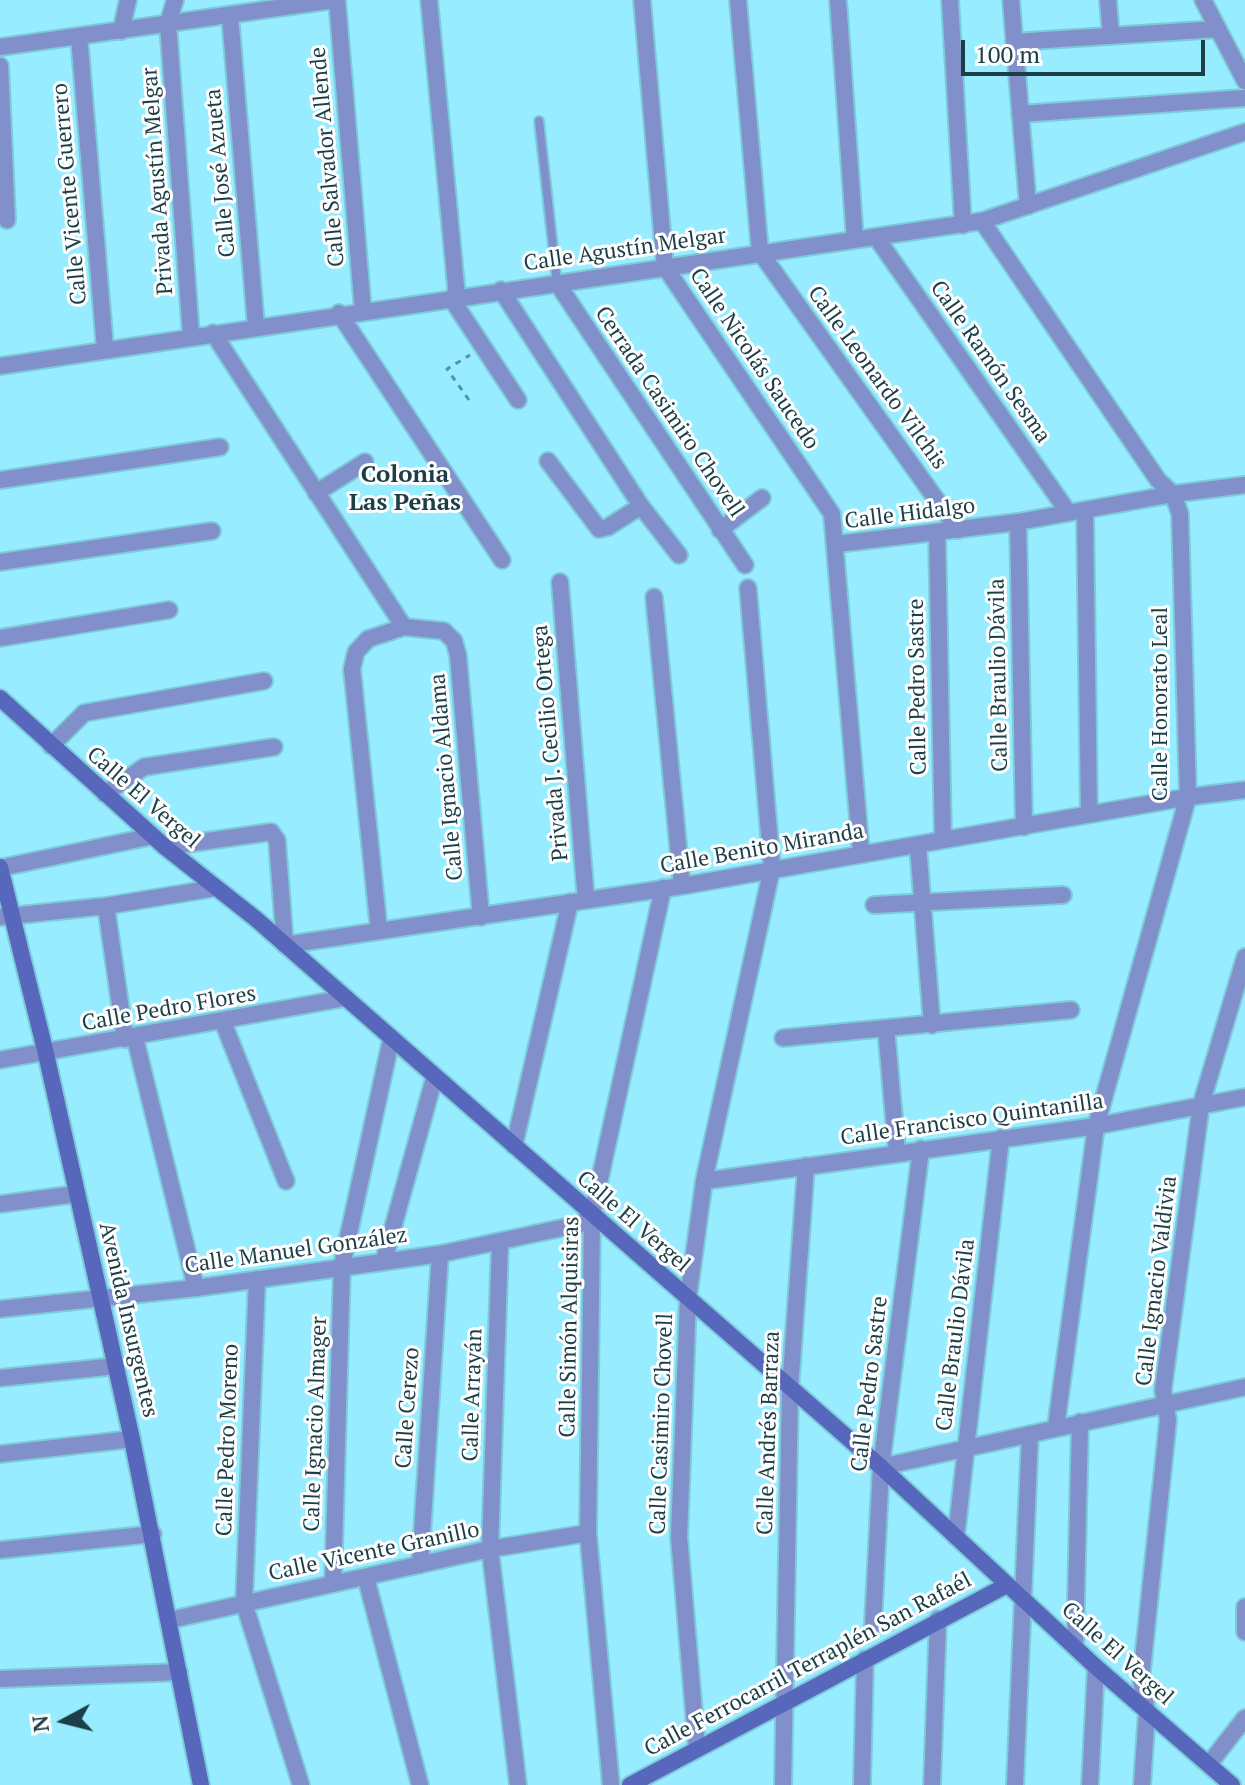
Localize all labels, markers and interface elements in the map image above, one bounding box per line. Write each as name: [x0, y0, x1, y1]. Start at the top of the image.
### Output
scale bar: [965, 24, 1209, 74]
text: 100 m: [975, 38, 1040, 70]
street label: Calle Salvador Allende: [305, 46, 351, 268]
street label: Privada Agustín Melgar: [137, 66, 179, 296]
street label: Calle Vicente Guerrero: [47, 82, 93, 306]
street label: Calle José Azueta: [200, 88, 242, 258]
street label: Calle Agustín Melgar: [522, 223, 728, 277]
street label: Calle Nicolás Saucedo: [683, 263, 825, 455]
street label: Calle Ramón Sesma: [924, 276, 1056, 448]
street label: Calle Leonardo Vilchis: [802, 281, 952, 475]
street label: Cerrada Casimiro Chovell: [589, 302, 749, 522]
district label: Colonia Las Peñas: [349, 461, 461, 517]
street label: Calle Hidalgo: [843, 493, 977, 535]
street label: Calle Braulio Dávila: [984, 578, 1014, 772]
street label: Calle Pedro Sastre: [903, 598, 933, 776]
street label: Calle Honorato Leal: [1148, 607, 1174, 801]
street label: Privada J. Cecilio Ortega: [528, 624, 574, 862]
street label: Calle Ignacio Aldama: [425, 672, 469, 882]
street label: Calle El Vergel: [81, 742, 205, 854]
street label: Calle Benito Miranda: [658, 818, 866, 880]
street label: Calle Pedro Flores: [80, 981, 258, 1037]
street label: Calle Francisco Quintanilla: [839, 1088, 1105, 1152]
street label: Calle El Vergel: [571, 1166, 695, 1278]
street label: Calle Ignacio Valdivia: [1131, 1174, 1183, 1388]
street label: Calle Simón Alquisiras: [555, 1216, 585, 1438]
street label: Avenida Insurgentes: [93, 1220, 163, 1420]
street label: Calle Manuel González: [183, 1222, 409, 1280]
street label: Calle Braulio Dávila: [931, 1237, 981, 1433]
street label: Calle Pedro Sastre: [846, 1295, 894, 1473]
street label: Calle Casimiro Chovell: [645, 1313, 679, 1535]
street label: Calle Ignacio Almager: [299, 1316, 333, 1532]
street label: Calle Arrayán: [457, 1328, 489, 1462]
street label: Calle Andrés Barraza: [752, 1331, 786, 1535]
street label: Calle Pedro Moreno: [211, 1343, 245, 1537]
street label: Calle Cerezo: [391, 1346, 425, 1470]
street label: Calle Vicente Granillo: [266, 1517, 482, 1587]
street label: Calle Ferrocarril Terraplén San Rafaél: [640, 1567, 976, 1763]
street label: Calle El Vergel: [1056, 1597, 1178, 1711]
north arrow: [24, 1681, 104, 1761]
text: N: [24, 1714, 55, 1734]

